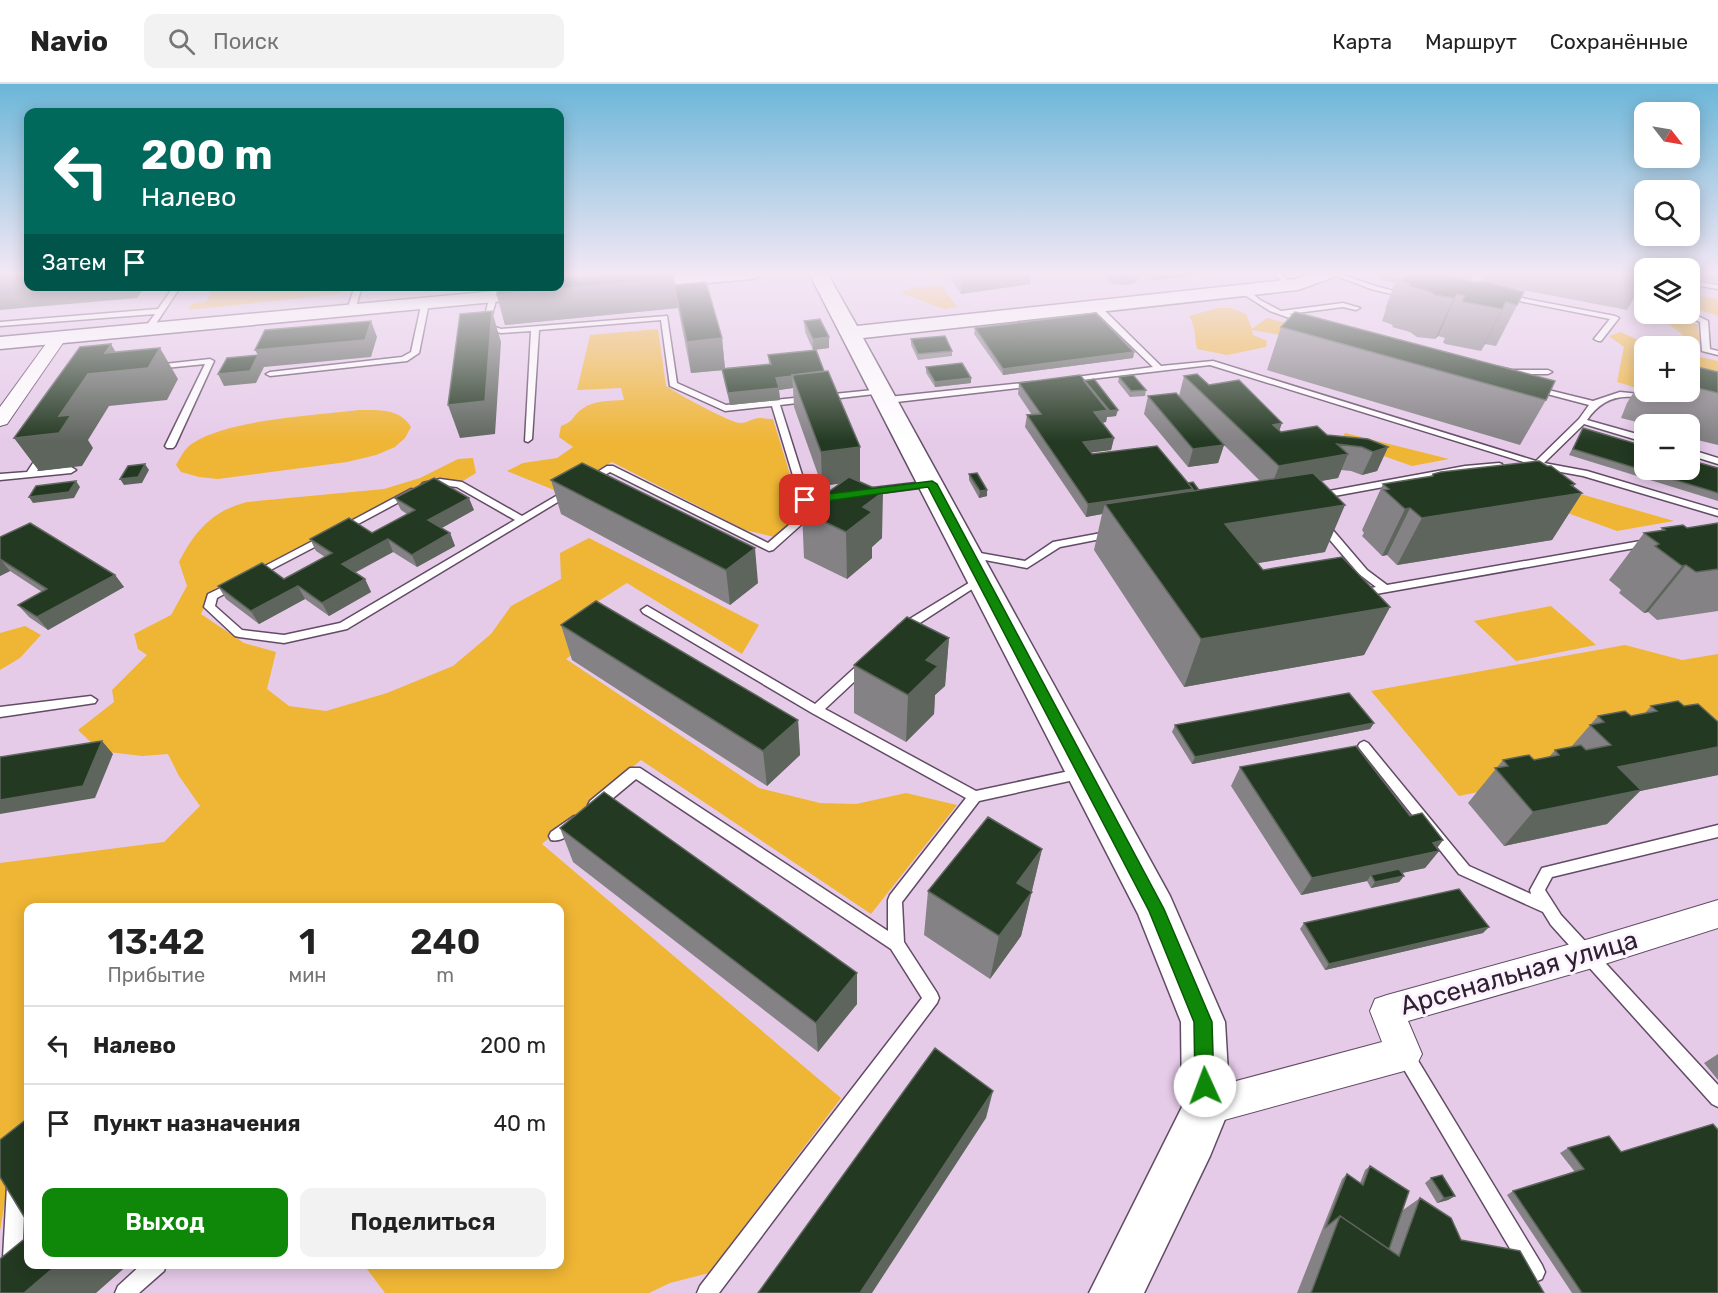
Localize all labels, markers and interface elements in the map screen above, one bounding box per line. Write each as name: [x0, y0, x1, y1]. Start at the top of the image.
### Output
search box: [144, 14, 564, 68]
text: Navio: [30, 25, 108, 58]
icon: search: [165, 25, 198, 58]
text: Поиск: [213, 28, 279, 55]
text: Карта: [1332, 29, 1392, 54]
text: Маршрут: [1425, 29, 1517, 54]
text: Сохранённые: [1550, 29, 1688, 54]
north arrow: [1634, 102, 1700, 168]
map controls: [1634, 102, 1700, 480]
text: 200 m: [141, 130, 273, 180]
icon: left: [42, 132, 120, 210]
button: search: [1634, 180, 1700, 246]
text: Налево: [141, 181, 237, 213]
icon: arrive: [118, 246, 151, 279]
text: Затем: [42, 249, 106, 276]
button: layers: [1634, 258, 1700, 324]
button: +: [1634, 336, 1700, 402]
button: −: [1634, 414, 1700, 480]
pin: [779, 474, 830, 525]
icon: arrive: [788, 483, 821, 516]
text: 13:42: [108, 920, 205, 963]
text: 1: [299, 920, 316, 963]
text: 240: [410, 920, 481, 963]
street label: Арсенальная улица: [1397, 924, 1641, 1022]
text: Прибытие: [107, 963, 205, 987]
text: мин: [289, 963, 327, 987]
text: m: [436, 963, 454, 987]
icon: left: [42, 1029, 75, 1062]
text: Налево: [93, 1032, 176, 1059]
text: 200 m: [480, 1032, 546, 1059]
position arrow: [1173, 1054, 1237, 1118]
icon: arrive: [42, 1107, 75, 1140]
text: Пункт назначения: [93, 1110, 301, 1137]
text: 40 m: [493, 1110, 546, 1137]
button: Выход: [42, 1188, 288, 1257]
button: Поделиться: [300, 1188, 546, 1257]

